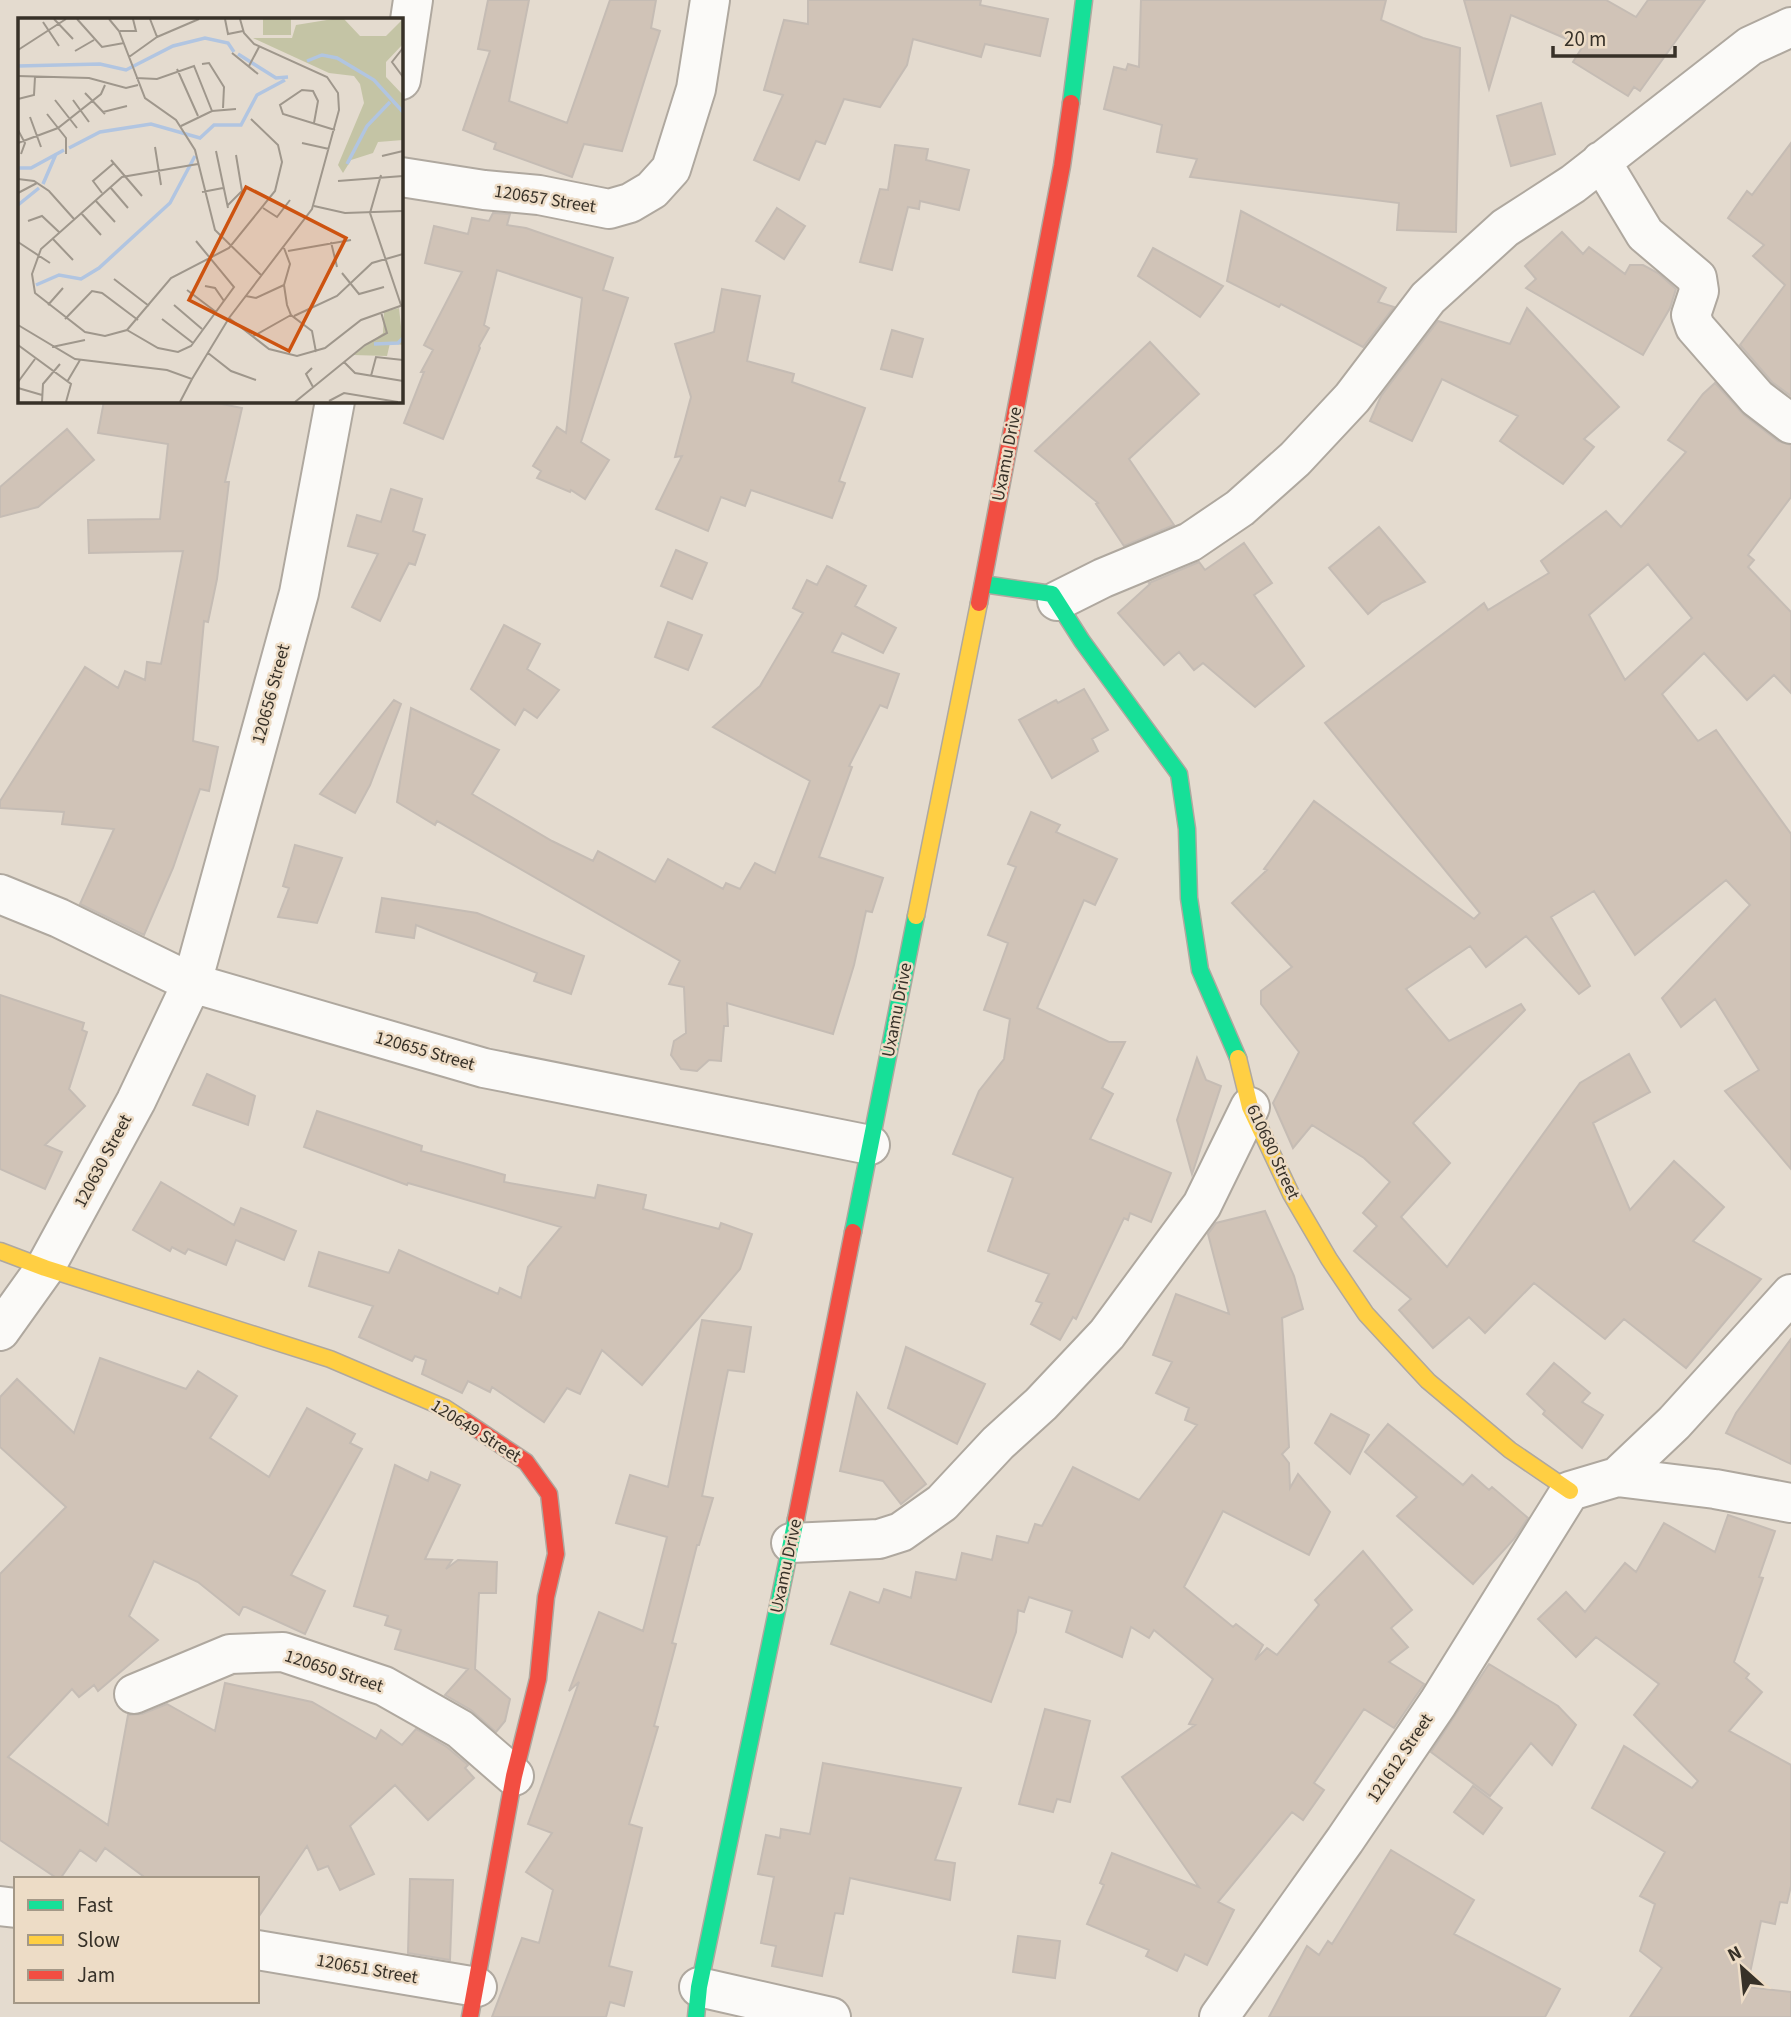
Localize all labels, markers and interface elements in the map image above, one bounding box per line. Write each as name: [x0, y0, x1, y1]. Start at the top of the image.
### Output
scale bar: [1553, 14, 1676, 58]
inset map: [18, 18, 402, 402]
text: 20 m: [1564, 24, 1606, 54]
street label: 120657 Street: [492, 179, 598, 219]
street label: Uxamu Drive: [986, 405, 1028, 503]
street label: 120656 Street: [246, 641, 296, 747]
street label: Uxamu Drive: [876, 961, 918, 1059]
street label: 120655 Street: [372, 1025, 478, 1077]
street label: 610680 Street: [1240, 1100, 1306, 1204]
street label: 120630 Street: [68, 1110, 138, 1212]
street label: 120649 Street: [426, 1393, 526, 1469]
street label: Uxamu Drive: [764, 1517, 808, 1615]
street label: 120650 Street: [281, 1643, 387, 1699]
street label: 121612 Street: [1361, 1709, 1439, 1807]
legend: [14, 1877, 259, 2003]
text: Fast: [77, 1890, 113, 1920]
text: Slow: [77, 1925, 120, 1955]
north arrow: [1707, 1933, 1777, 2003]
text: N: [1723, 1939, 1747, 1969]
street label: 120651 Street: [314, 1948, 420, 1990]
text: Jam: [77, 1960, 115, 1990]

